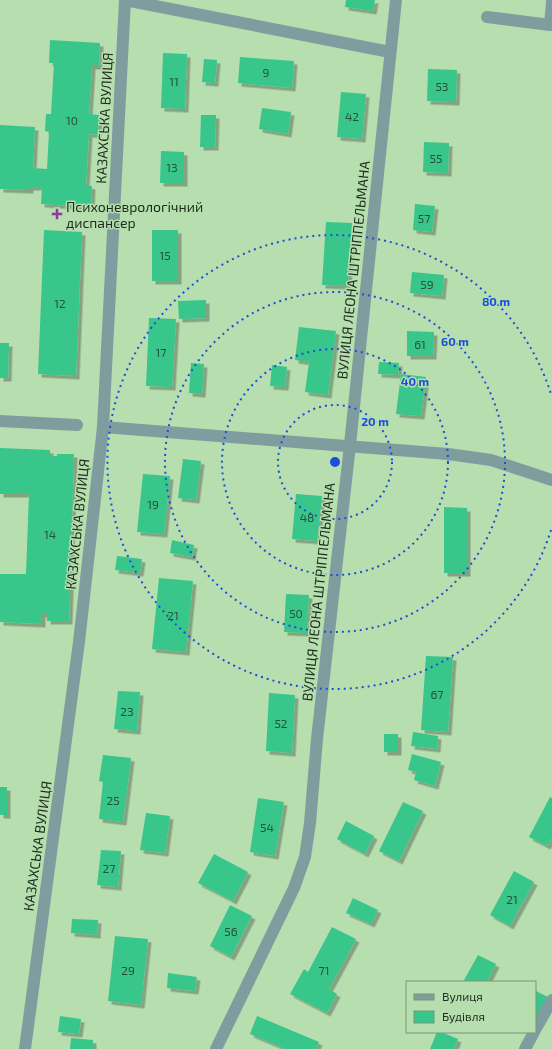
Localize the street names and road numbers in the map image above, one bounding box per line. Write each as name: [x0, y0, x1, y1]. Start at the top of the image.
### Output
street label: КАЗАХСЬКА ВУЛИЦЯ: [92, 52, 116, 184]
street label: ВУЛИЦЯ ЛЕОНА ШТРІППЕЛЬМАНА: [333, 160, 373, 380]
street label: КАЗАХСЬКА ВУЛИЦЯ: [62, 458, 92, 590]
street label: ВУЛИЦЯ ЛЕОНА ШТРІППЕЛЬМАНА: [298, 482, 338, 702]
street label: КАЗАХСЬКА ВУЛИЦЯ: [19, 780, 55, 912]

